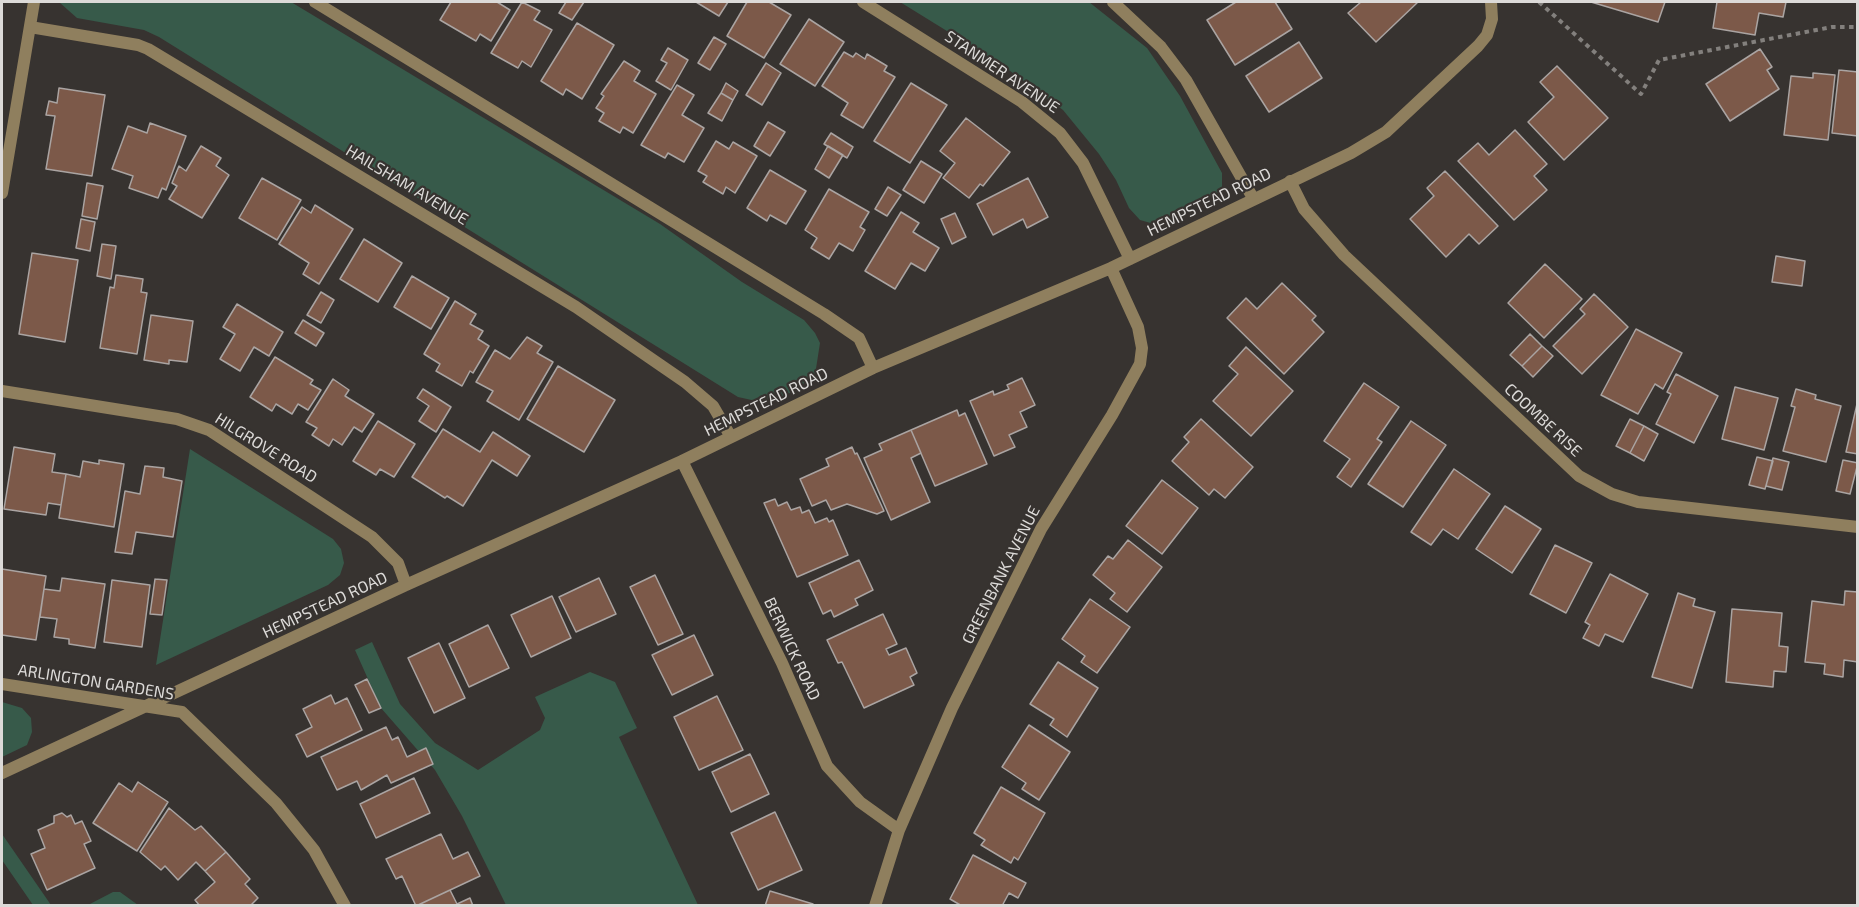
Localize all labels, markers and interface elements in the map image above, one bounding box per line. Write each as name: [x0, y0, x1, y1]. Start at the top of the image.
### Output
street label: STANMER AVENUE: [941, 27, 1063, 117]
street label: HAILSHAM AVENUE: [342, 141, 472, 229]
street label: HEMPSTEAD ROAD: [1144, 164, 1274, 240]
street label: HEMPSTEAD ROAD: [701, 364, 831, 440]
street label: COOMBE RISE: [1500, 379, 1586, 461]
street label: HILGROVE ROAD: [211, 409, 321, 487]
street label: GREENBANK AVENUE: [958, 503, 1044, 647]
street label: HEMPSTEAD ROAD: [260, 568, 390, 642]
street label: BERWICK ROAD: [760, 594, 824, 704]
street label: ARLINGTON GARDENS: [17, 660, 175, 704]

